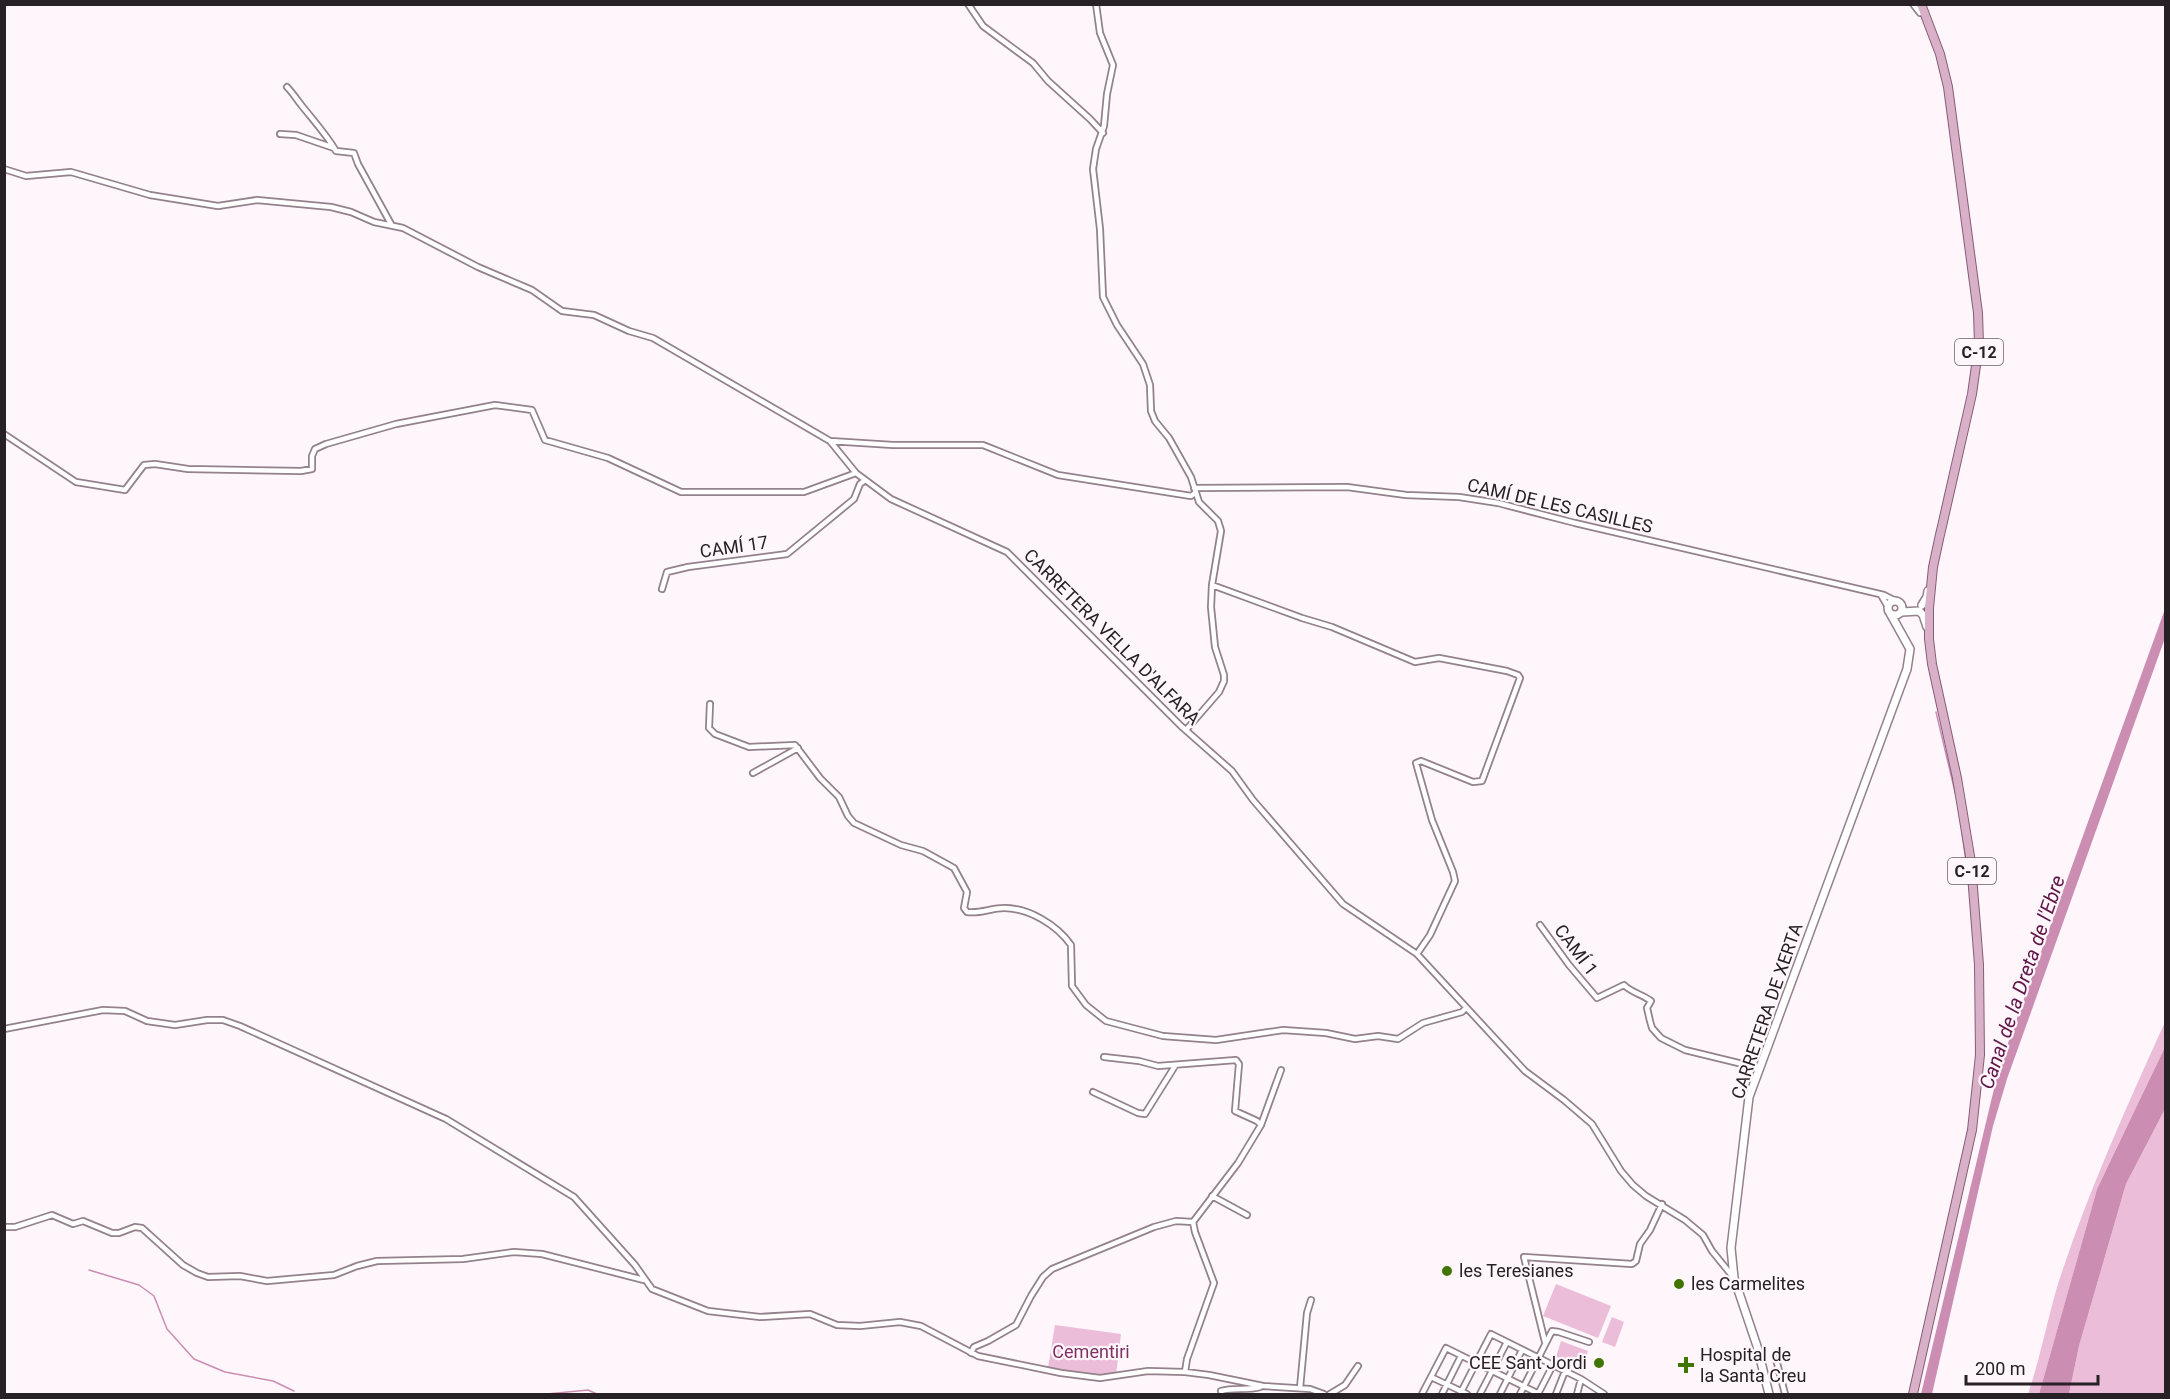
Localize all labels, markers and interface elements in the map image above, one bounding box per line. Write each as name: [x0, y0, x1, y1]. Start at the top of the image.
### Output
road number: C-12: [1955, 339, 2003, 365]
street label: CAMÍ DE LES CASILLES: [1465, 474, 1655, 537]
street label: CAMÍ 17: [698, 531, 769, 562]
street label: CARRETERA VELLA D'ALFARA: [1020, 544, 1205, 729]
road number: C-12: [1948, 858, 1996, 884]
water label: Canal de la Dreta de l'Ebre: [1974, 872, 2070, 1092]
street label: CAMÍ 1: [1550, 920, 1602, 979]
street label: CARRETERA DE XERTA: [1727, 920, 1807, 1101]
place label: les Teresianes: [1459, 1260, 1573, 1281]
marker: les Teresianes: [1440, 1264, 1454, 1278]
place label: les Carmelites: [1691, 1273, 1805, 1294]
marker: les Carmelites: [1672, 1277, 1686, 1291]
park label: Cementiri: [1052, 1341, 1130, 1362]
place label: Hospital de la Santa Creu: [1700, 1344, 1806, 1386]
scale bar: [1966, 1348, 2098, 1386]
place label: CEE Sant Jordi: [1469, 1352, 1587, 1373]
marker: CEE Sant Jordi: [1592, 1356, 1606, 1370]
marker: Hospital de la Santa Creu: [1677, 1356, 1695, 1374]
text: 200 m: [1975, 1358, 2026, 1379]

